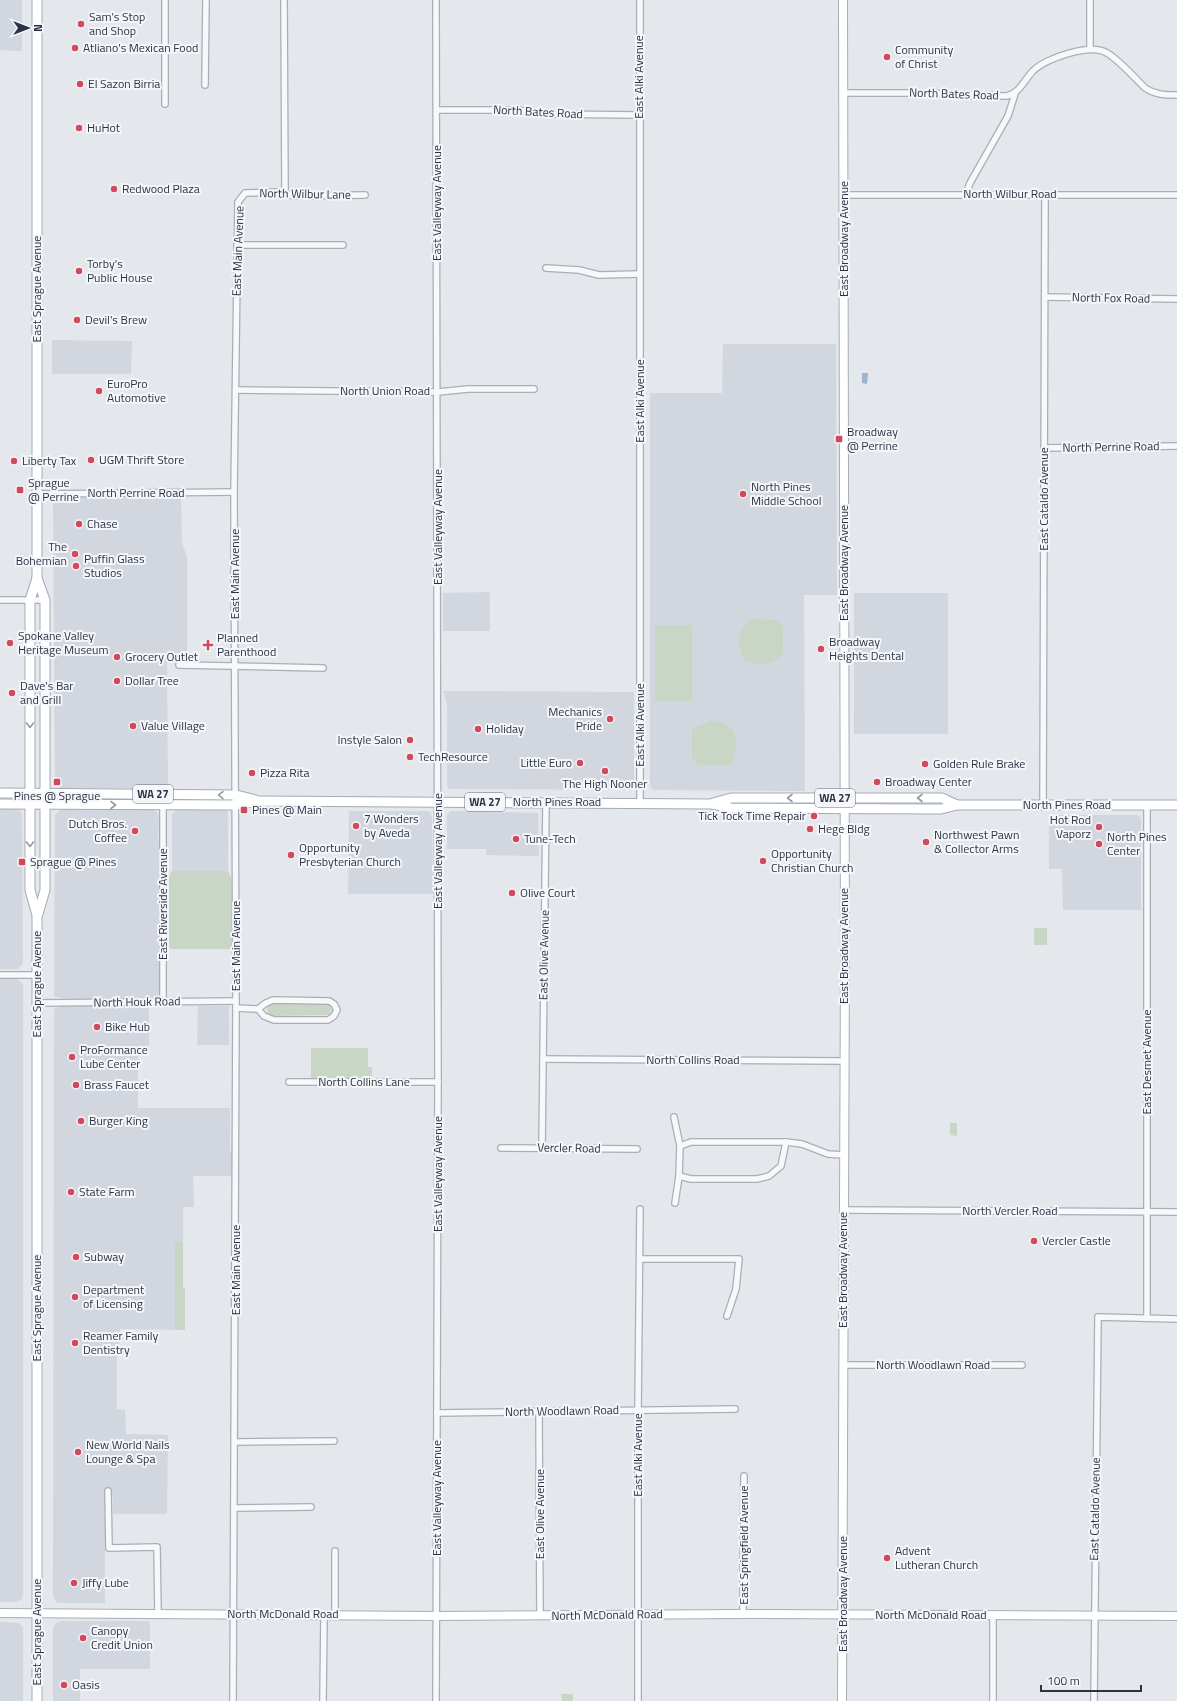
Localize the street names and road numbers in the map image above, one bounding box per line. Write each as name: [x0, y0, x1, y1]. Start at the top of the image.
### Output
street label: East Alki Avenue: [629, 35, 648, 119]
street label: North Bates Road: [909, 82, 999, 105]
street label: North Bates Road: [493, 100, 583, 123]
street label: East Valleyway Avenue: [427, 145, 446, 261]
street label: East Broadway Avenue: [834, 181, 853, 297]
street label: North Wilbur Lane: [259, 183, 351, 204]
street label: North Wilbur Road: [963, 184, 1057, 203]
street label: East Main Avenue: [226, 205, 249, 296]
street label: East Sprague Avenue: [27, 236, 46, 342]
street label: North Fox Road: [1072, 287, 1150, 308]
street label: East Alki Avenue: [630, 359, 649, 443]
street label: North Union Road: [340, 381, 430, 400]
street label: North Perrine Road: [1062, 436, 1160, 457]
street label: East Cataldo Avenue: [1034, 447, 1053, 551]
street label: East Valleyway Avenue: [428, 469, 447, 585]
street label: North Perrine Road: [87, 483, 185, 502]
street label: East Broadway Avenue: [834, 505, 853, 621]
street label: East Main Avenue: [225, 529, 244, 619]
street label: East Alki Avenue: [630, 683, 649, 767]
road number: WA 27: [133, 785, 173, 803]
road number: WA 27: [815, 789, 855, 807]
street label: North Pines Road: [513, 792, 601, 811]
street label: East Valleyway Avenue: [428, 793, 447, 909]
road number: WA 27: [465, 793, 505, 811]
street label: North Pines Road: [1023, 795, 1111, 814]
street label: East Riverside Avenue: [153, 848, 172, 960]
street label: East Broadway Avenue: [834, 888, 853, 1004]
street label: East Main Avenue: [226, 901, 245, 991]
street label: East Olive Avenue: [533, 910, 554, 1000]
street label: East Sprague Avenue: [27, 931, 46, 1037]
street label: North Houk Road: [93, 991, 181, 1012]
street label: East Desmet Avenue: [1137, 1010, 1156, 1114]
street label: North Collins Road: [646, 1050, 740, 1069]
street label: North Collins Lane: [318, 1072, 410, 1091]
street label: East Valleyway Avenue: [428, 1116, 447, 1232]
street label: Vercler Road: [537, 1137, 601, 1158]
street label: North Vercler Road: [962, 1201, 1058, 1220]
street label: East Broadway Avenue: [833, 1212, 852, 1328]
street label: East Main Avenue: [226, 1225, 245, 1315]
street label: East Sprague Avenue: [27, 1255, 46, 1361]
street label: North Woodlawn Road: [876, 1355, 990, 1374]
street label: North Woodlawn Road: [505, 1400, 619, 1421]
street label: East Alki Avenue: [628, 1413, 647, 1497]
street label: East Valleyway Avenue: [427, 1440, 446, 1556]
street label: East Cataldo Avenue: [1084, 1457, 1105, 1561]
street label: East Olive Avenue: [530, 1469, 549, 1559]
street label: East Springfield Avenue: [734, 1485, 753, 1605]
street label: East Broadway Avenue: [833, 1536, 852, 1652]
street label: East Sprague Avenue: [27, 1579, 46, 1685]
street label: North McDonald Road: [227, 1604, 339, 1623]
street label: North McDonald Road: [551, 1604, 663, 1625]
street label: North McDonald Road: [875, 1605, 987, 1624]

